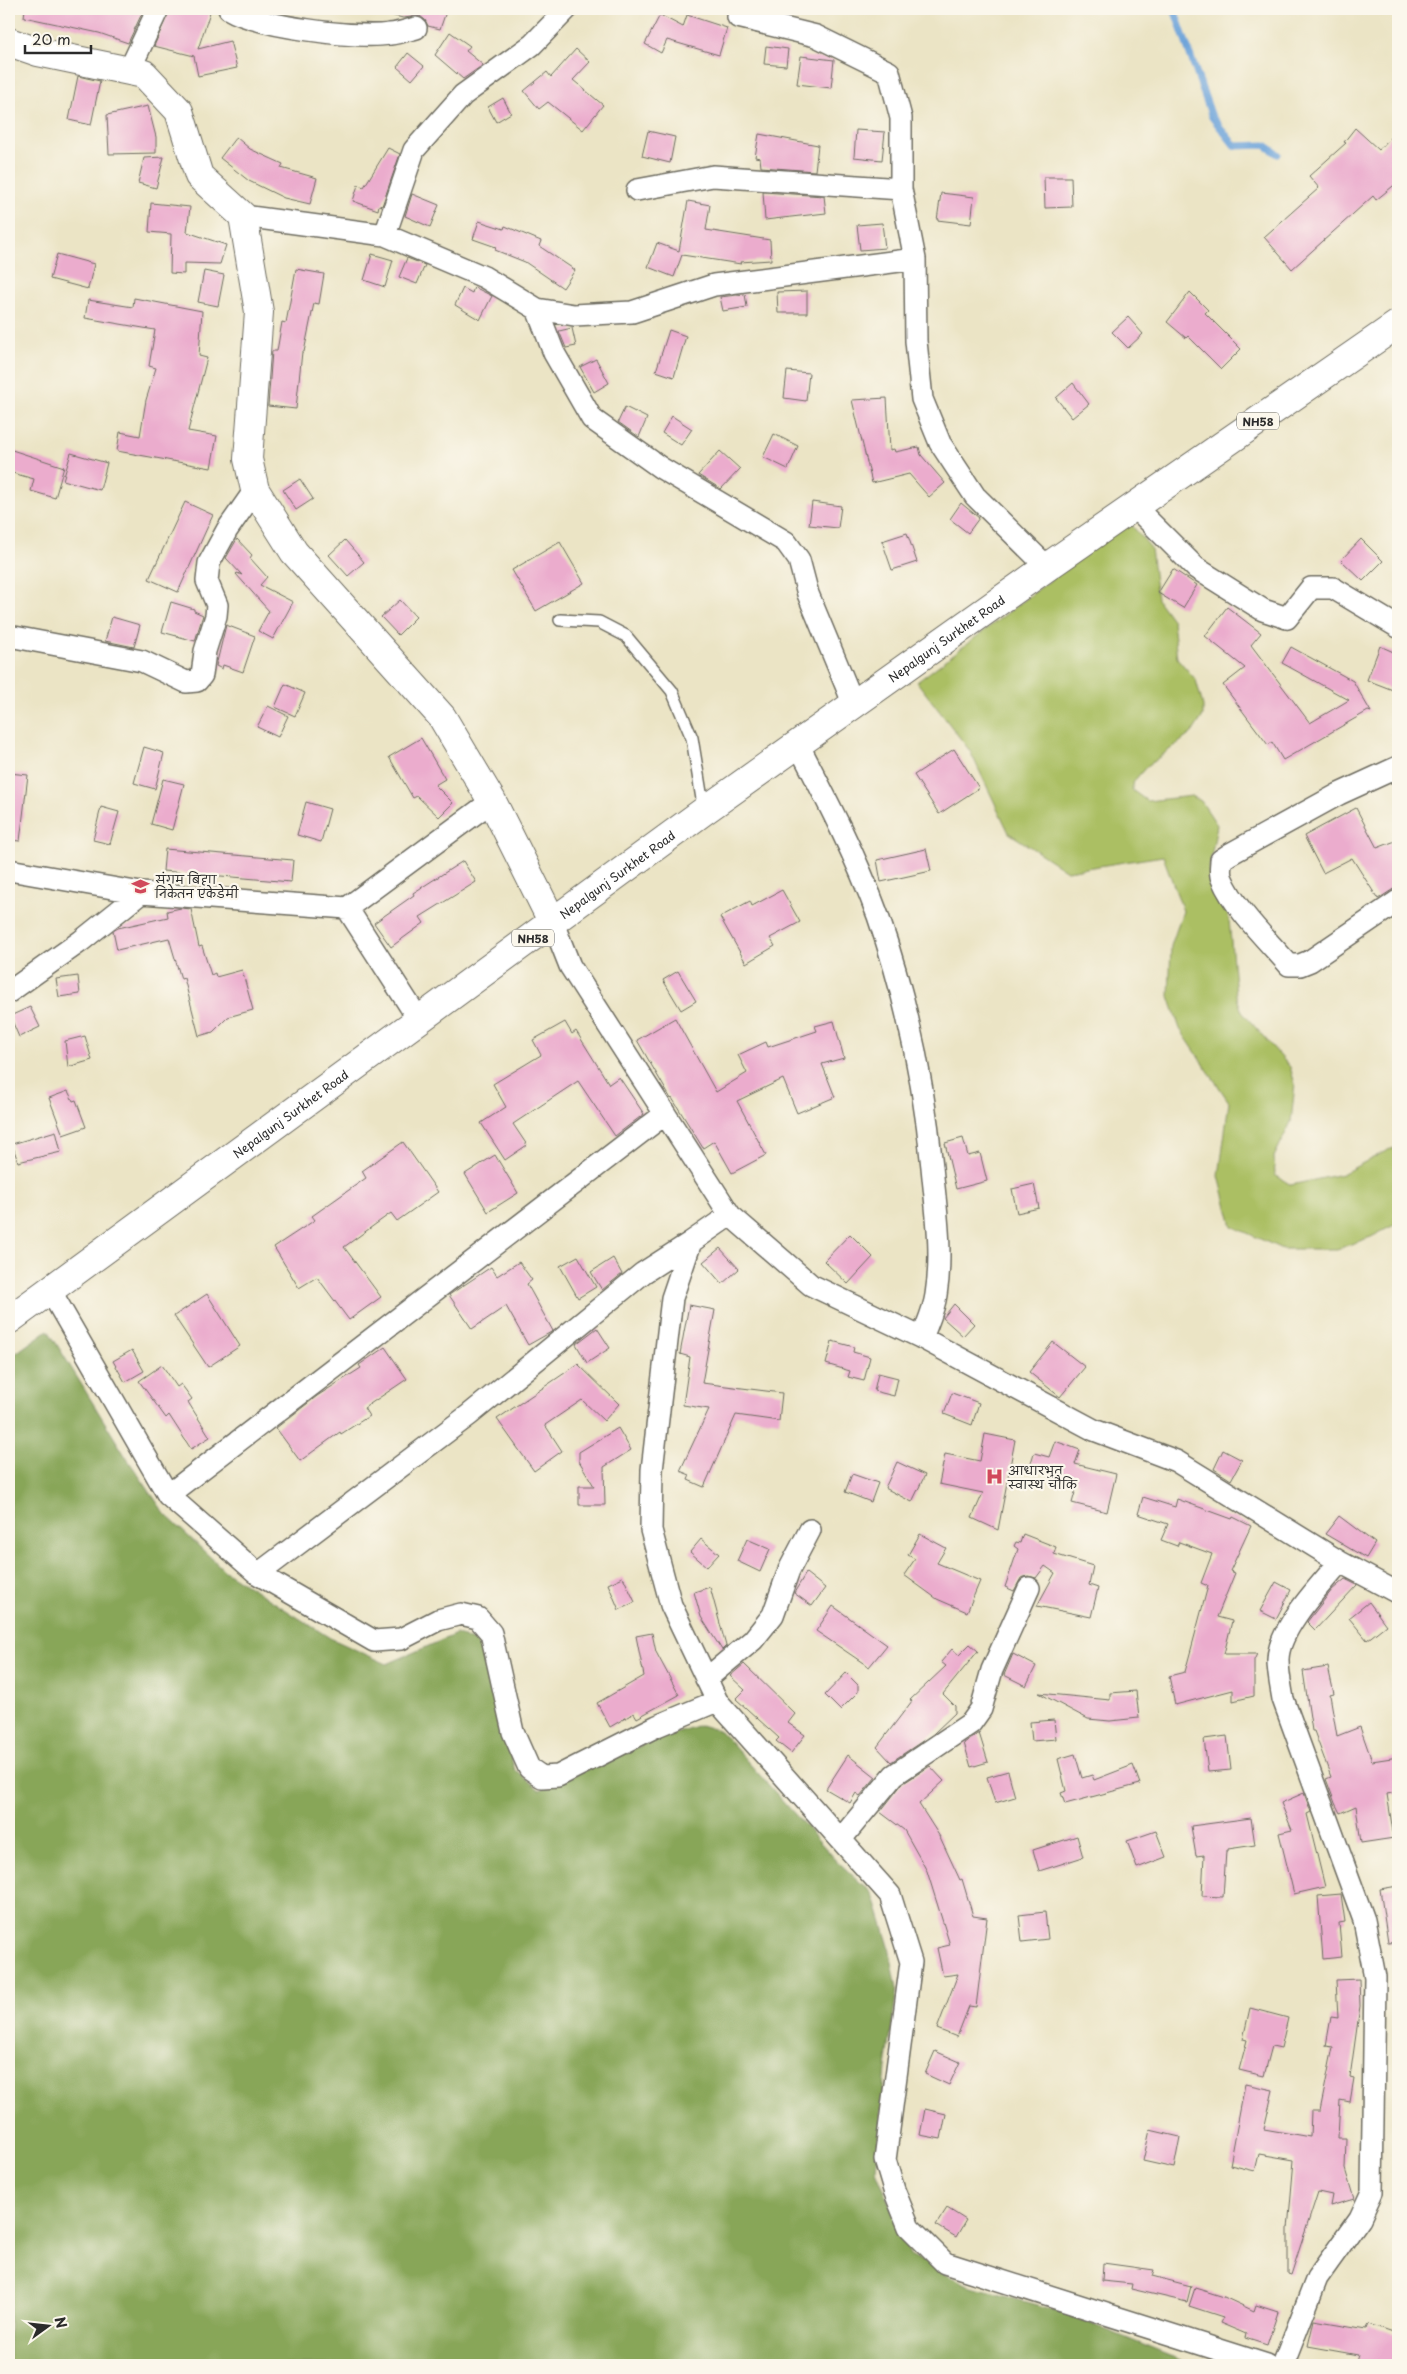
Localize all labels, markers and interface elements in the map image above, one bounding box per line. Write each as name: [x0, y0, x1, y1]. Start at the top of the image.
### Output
scale bar: [25, 22, 91, 54]
text: 20 m: [32, 27, 71, 50]
road number: NH58: [1237, 412, 1279, 430]
street label: Nepalgunj Surkhet Road: [884, 591, 1008, 686]
street label: Nepalgunj Surkhet Road: [556, 826, 679, 923]
place label: संगम बिद्या निकेतन एकेडेमी: [154, 870, 239, 902]
school or university icon: संगम बिद्या निकेतन एकेडेमी: [131, 876, 151, 896]
road number: NH58: [512, 930, 554, 946]
street label: Nepalgunj Surkhet Road: [229, 1065, 352, 1162]
place label: आधारभुत स्वास्थ चौकि: [1007, 1461, 1078, 1493]
hospital icon: आधारभुत स्वास्थ चौकि: [984, 1467, 1004, 1487]
north arrow: [22, 2302, 72, 2352]
text: N: [49, 2314, 73, 2331]

